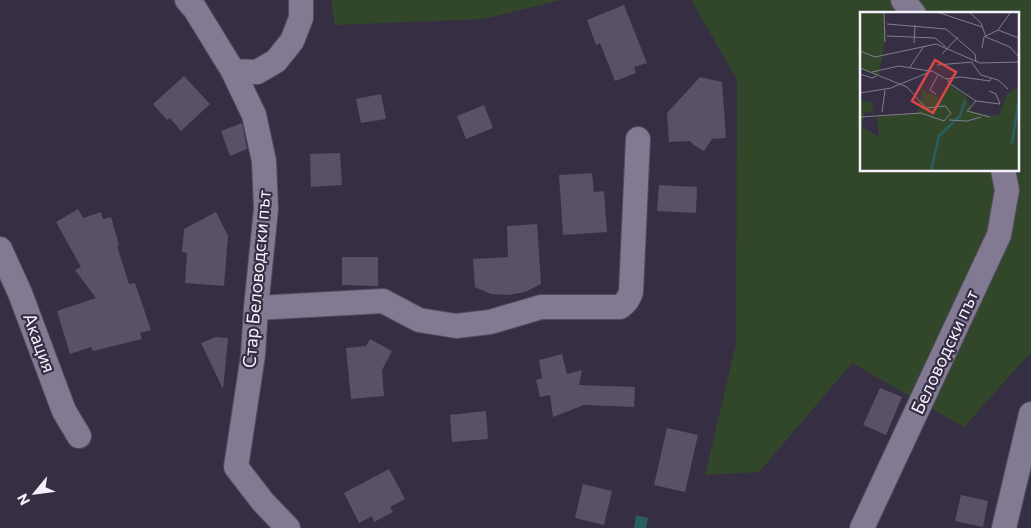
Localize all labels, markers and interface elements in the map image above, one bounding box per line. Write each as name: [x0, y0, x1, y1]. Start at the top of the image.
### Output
inset map: [860, 12, 1018, 171]
street label: Стар Беловодски път: [237, 189, 275, 369]
street label: Беловодски път: [906, 285, 983, 417]
street label: Акация: [19, 310, 61, 375]
north arrow: [10, 468, 60, 518]
text: N: [13, 491, 33, 508]

